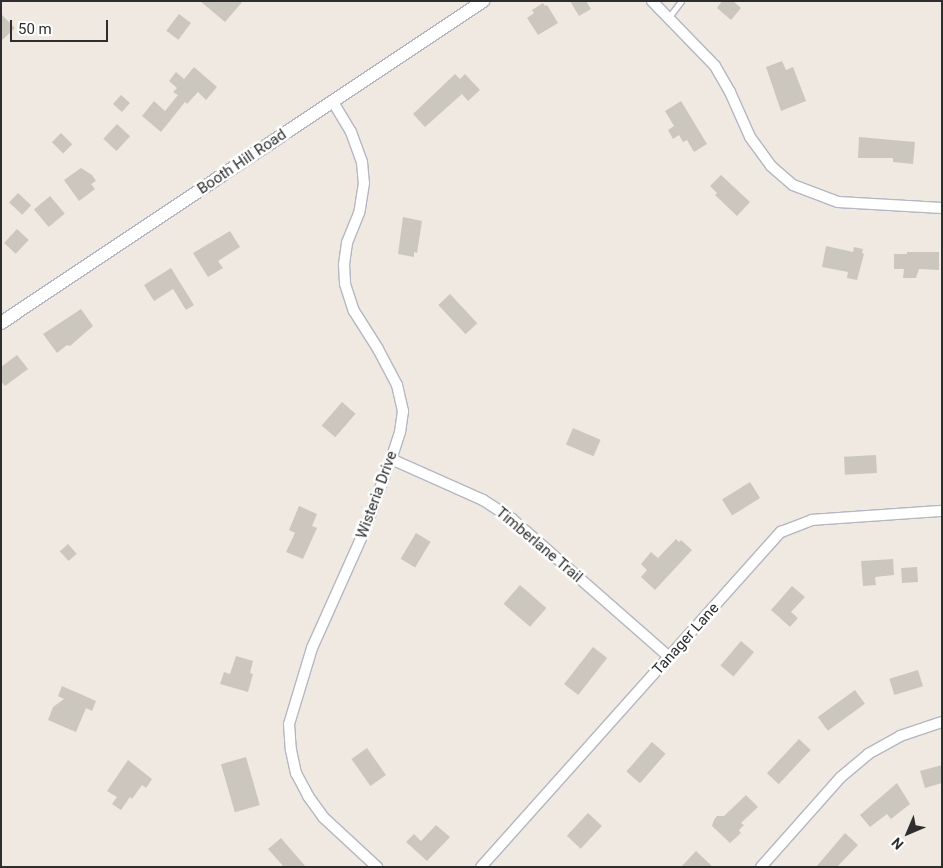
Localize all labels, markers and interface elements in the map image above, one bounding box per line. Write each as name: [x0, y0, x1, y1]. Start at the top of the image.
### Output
scale bar: [12, 10, 110, 42]
text: 50 m: [18, 20, 52, 38]
street label: Booth Hill Road: [194, 126, 290, 198]
street label: Wisteria Drive: [353, 449, 401, 541]
street label: Timberlane Trail: [492, 504, 586, 586]
street label: Tanager Lane: [649, 599, 723, 679]
north arrow: [883, 808, 933, 858]
text: N: [888, 834, 907, 853]

